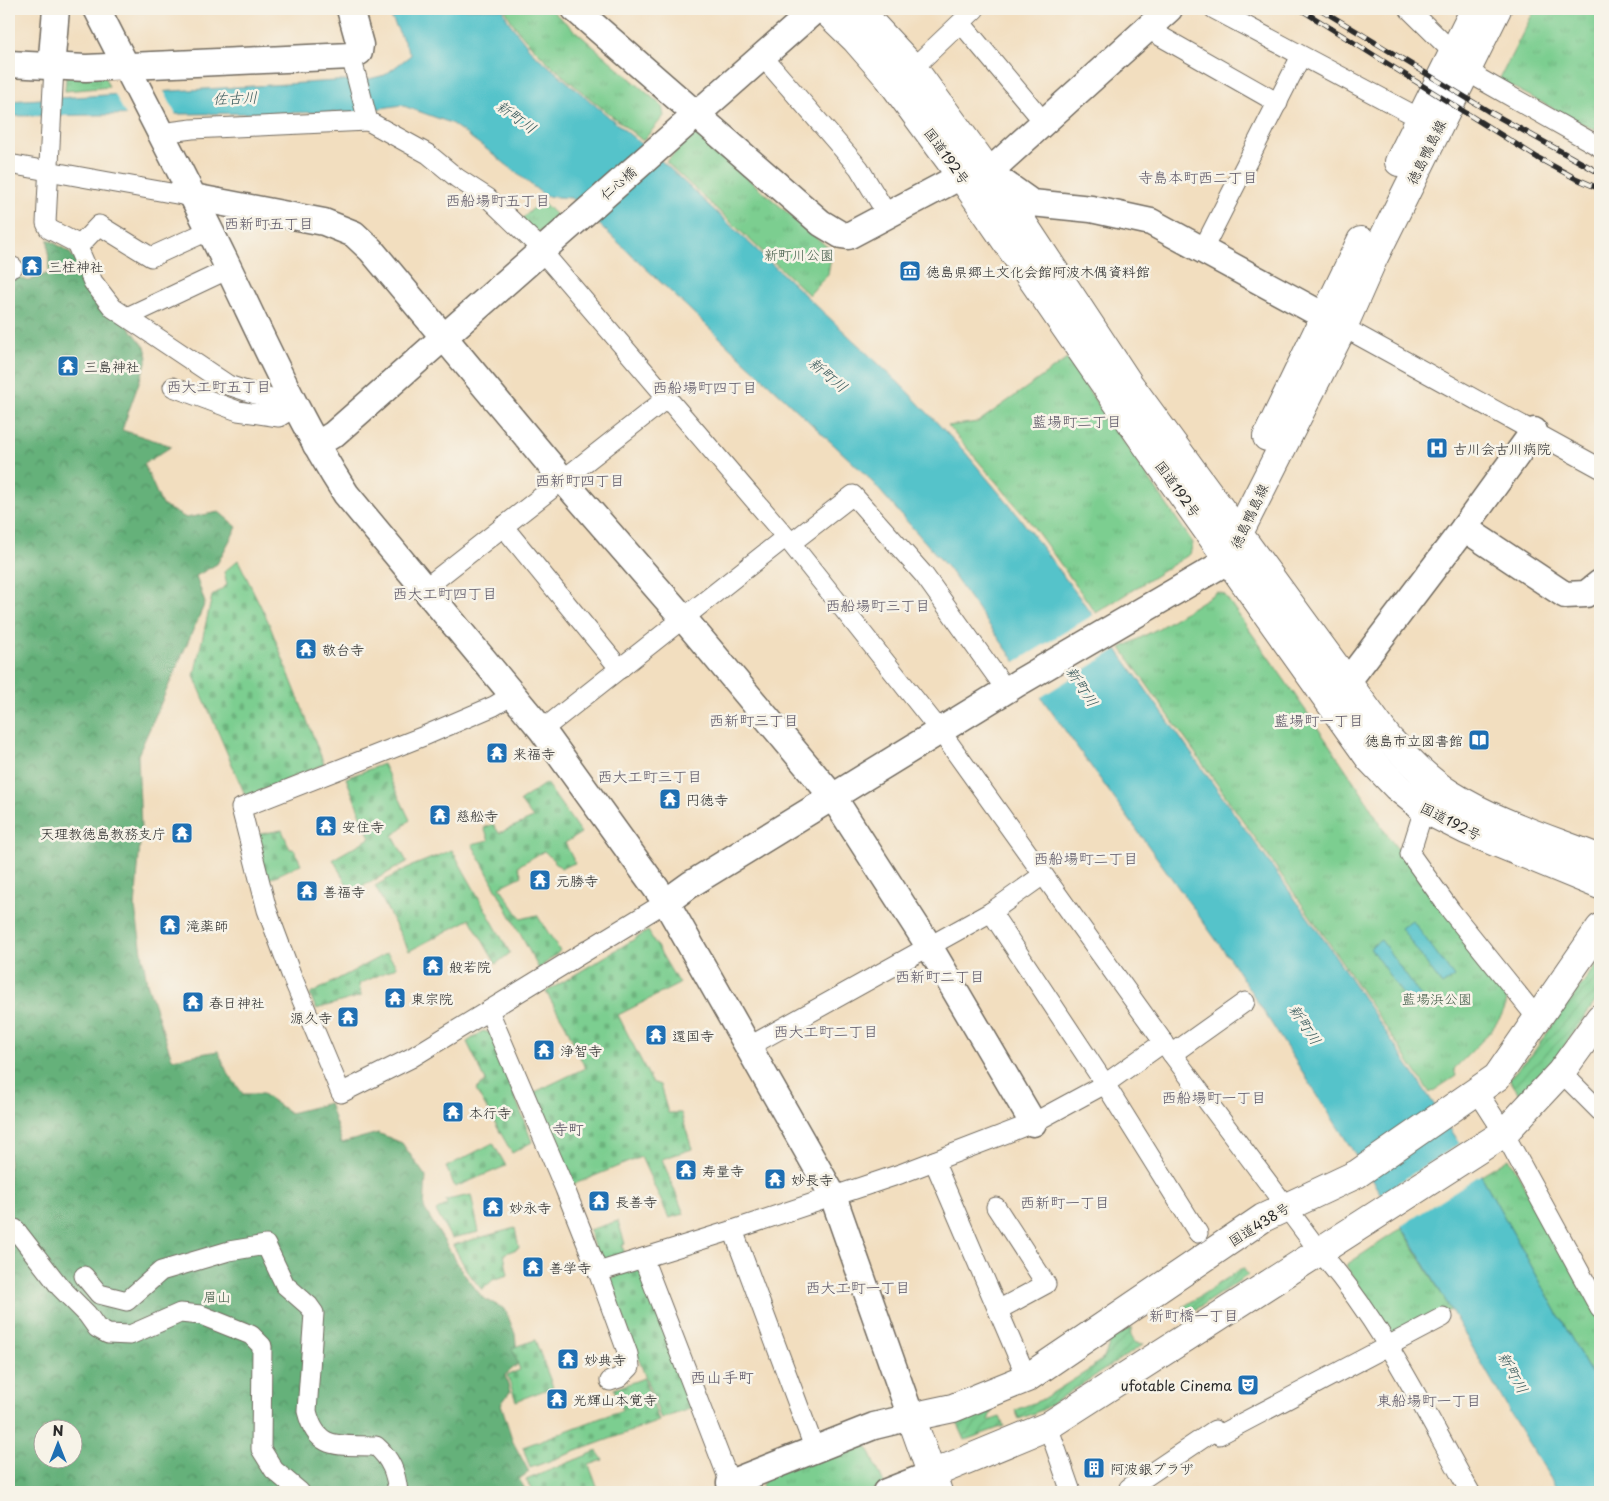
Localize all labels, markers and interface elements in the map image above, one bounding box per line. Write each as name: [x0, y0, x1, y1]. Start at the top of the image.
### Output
water label: 佐古川: [212, 85, 258, 109]
water label: 新町川: [492, 93, 542, 139]
street label: 徳島鴨島線: [1401, 116, 1451, 188]
street label: 国道192号: [919, 123, 975, 189]
street label: 仁心橋: [595, 161, 641, 205]
district label: 寺島本町西二丁目: [1138, 165, 1258, 188]
district label: 西船場町五丁目: [445, 188, 551, 211]
district label: 西新町五丁目: [224, 211, 314, 234]
park label: 新町川公園: [764, 244, 834, 265]
temple icon: 三柱神社: [20, 254, 44, 278]
place label: 三柱神社: [48, 256, 104, 277]
museum icon: 徳島県郷土文化会館阿波木偶資料館: [898, 259, 922, 283]
place label: 徳島県郷土文化会館阿波木偶資料館: [926, 261, 1150, 282]
water label: 新町川: [804, 351, 854, 397]
temple icon: 三島神社: [56, 354, 80, 378]
place label: 三島神社: [84, 356, 140, 377]
district label: 西大工町五丁目: [166, 374, 272, 397]
district label: 西船場町四丁目: [652, 375, 758, 398]
district label: 藍場町二丁目: [1032, 409, 1122, 432]
hospital icon: 古川会古川病院: [1425, 436, 1449, 460]
place label: 古川会古川病院: [1453, 438, 1551, 459]
street label: 国道192号: [1150, 456, 1206, 522]
district label: 西新町四丁目: [535, 468, 625, 491]
street label: 徳島鴨島線: [1225, 480, 1273, 552]
district label: 西大工町四丁目: [392, 581, 498, 604]
district label: 西船場町三丁目: [825, 593, 931, 616]
temple icon: 敬台寺: [294, 637, 318, 661]
place label: 敬台寺: [322, 639, 364, 660]
water label: 新町川: [1061, 661, 1105, 711]
district label: 西新町三丁目: [709, 708, 799, 731]
district label: 藍場町一丁目: [1274, 708, 1364, 731]
library icon: 徳島市立図書館: [1467, 728, 1491, 752]
place label: 徳島市立図書館: [1365, 730, 1463, 751]
temple icon: 来福寺: [485, 741, 509, 765]
place label: 来福寺: [513, 743, 555, 764]
district label: 西大工町三丁目: [597, 764, 703, 787]
temple icon: 円徳寺: [658, 787, 682, 811]
place label: 円徳寺: [686, 789, 728, 810]
street label: 国道192号: [1417, 797, 1485, 845]
temple icon: 慈舩寺: [428, 803, 452, 827]
place label: 慈舩寺: [456, 805, 498, 826]
temple icon: 安住寺: [314, 814, 338, 838]
place label: 安住寺: [342, 816, 384, 837]
temple icon: 天理教徳島教務支庁: [170, 821, 194, 845]
place label: 天理教徳島教務支庁: [40, 823, 166, 844]
district label: 西船場町二丁目: [1033, 846, 1139, 869]
temple icon: 元勝寺: [528, 868, 552, 892]
place label: 元勝寺: [556, 870, 598, 891]
temple icon: 善福寺: [295, 879, 319, 903]
place label: 善福寺: [323, 881, 365, 902]
temple icon: 滝薬師: [158, 913, 182, 937]
place label: 滝薬師: [186, 915, 228, 936]
temple icon: 般若院: [421, 954, 445, 978]
place label: 般若院: [449, 956, 491, 977]
district label: 西新町二丁目: [895, 964, 985, 987]
temple icon: 東宗院: [383, 986, 407, 1010]
place label: 東宗院: [411, 988, 453, 1009]
park label: 藍場浜公園: [1402, 988, 1472, 1009]
temple icon: 春日神社: [181, 990, 205, 1014]
place label: 春日神社: [209, 992, 265, 1013]
water label: 新町川: [1284, 999, 1328, 1049]
temple icon: 源久寺: [336, 1005, 360, 1029]
place label: 源久寺: [290, 1007, 332, 1028]
district label: 西大工町二丁目: [773, 1019, 879, 1042]
temple icon: 還国寺: [644, 1023, 668, 1047]
place label: 還国寺: [672, 1025, 714, 1046]
temple icon: 浄智寺: [532, 1038, 556, 1062]
place label: 浄智寺: [560, 1040, 602, 1061]
district label: 西船場町一丁目: [1161, 1085, 1267, 1108]
temple icon: 本行寺: [441, 1100, 465, 1124]
place label: 本行寺: [469, 1102, 511, 1123]
district label: 寺町: [552, 1116, 584, 1140]
temple icon: 寿量寺: [674, 1158, 698, 1182]
place label: 寿量寺: [702, 1160, 744, 1181]
temple icon: 妙長寺: [763, 1167, 787, 1191]
place label: 妙長寺: [791, 1169, 833, 1190]
temple icon: 長善寺: [587, 1189, 611, 1213]
district label: 西新町一丁目: [1020, 1190, 1110, 1213]
place label: 長善寺: [615, 1191, 657, 1212]
temple icon: 妙永寺: [481, 1195, 505, 1219]
place label: 妙永寺: [509, 1197, 551, 1218]
street label: 国道438号: [1224, 1197, 1294, 1251]
temple icon: 善学寺: [521, 1255, 545, 1279]
place label: 善学寺: [549, 1257, 591, 1278]
district label: 西大工町一丁目: [805, 1275, 911, 1298]
park label: 眉山: [203, 1286, 231, 1307]
district label: 新町橋一丁目: [1149, 1303, 1239, 1326]
temple icon: 妙典寺: [556, 1347, 580, 1371]
water label: 新町川: [1493, 1347, 1535, 1397]
place label: 妙典寺: [584, 1349, 626, 1370]
district label: 西山手町: [690, 1364, 754, 1388]
theatre icon: ufotable Cinema: [1236, 1373, 1260, 1397]
place label: ufotable Cinema: [1121, 1375, 1232, 1396]
temple icon: 光輝山本覚寺: [545, 1387, 569, 1411]
district label: 東船場町一丁目: [1376, 1388, 1482, 1411]
place label: 光輝山本覚寺: [573, 1389, 657, 1410]
north arrow: [32, 1418, 82, 1468]
text: N: [52, 1420, 64, 1441]
building icon: 阿波銀プラザ: [1082, 1456, 1106, 1480]
place label: 阿波銀プラザ: [1110, 1458, 1194, 1479]

